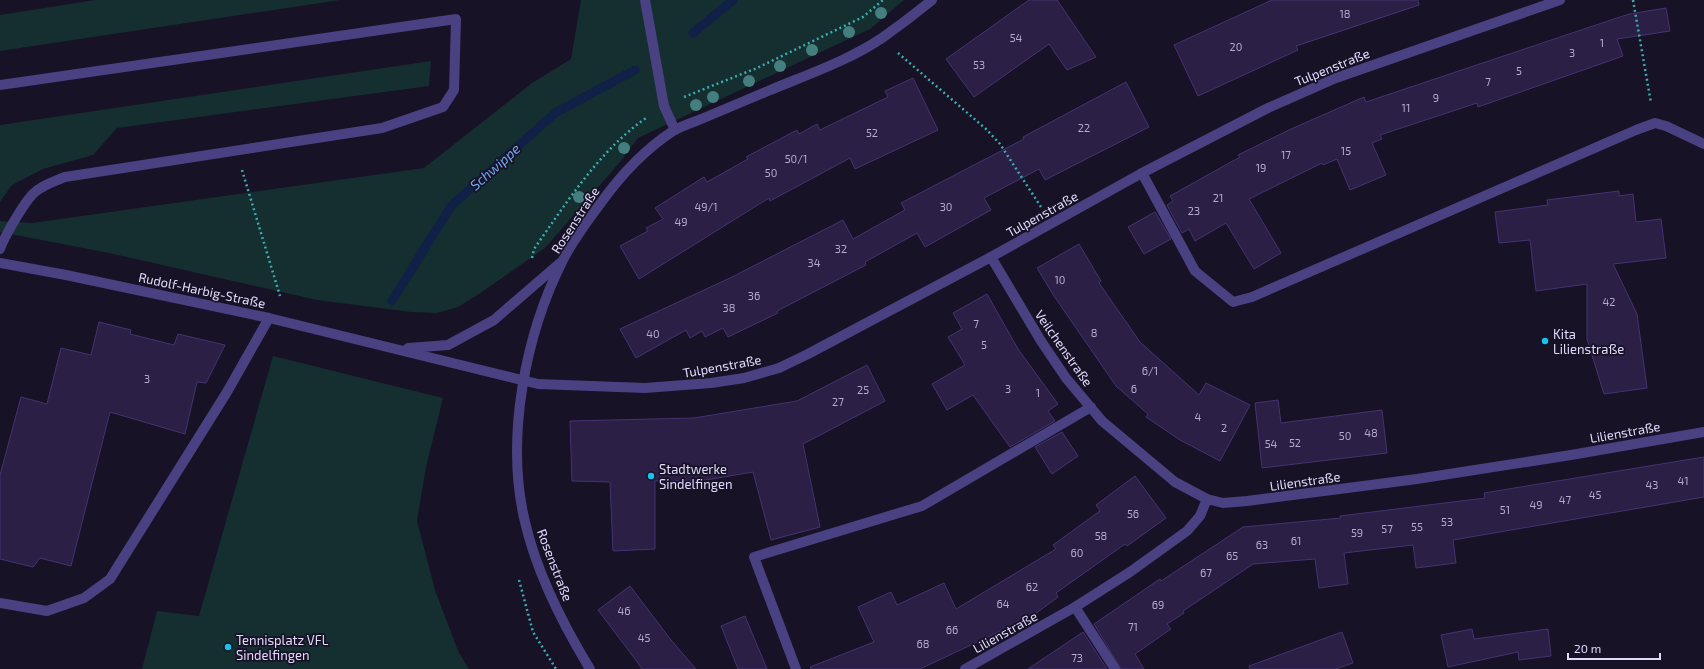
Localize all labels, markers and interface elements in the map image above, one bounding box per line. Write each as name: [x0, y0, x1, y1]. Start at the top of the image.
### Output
house number: 18: [1339, 7, 1351, 20]
house number: 54: [1010, 31, 1023, 44]
house number: 1: [1600, 36, 1604, 49]
house number: 20: [1230, 40, 1242, 53]
street label: Tulpenstraße: [1292, 45, 1372, 89]
house number: 3: [1569, 46, 1575, 59]
house number: 53: [973, 58, 985, 71]
house number: 5: [1516, 64, 1522, 77]
house number: 7: [1485, 75, 1491, 88]
house number: 9: [1433, 91, 1439, 104]
house number: 11: [1402, 101, 1410, 114]
house number: 22: [1078, 121, 1090, 134]
house number: 52: [866, 126, 878, 139]
water label: Schwippe: [466, 139, 524, 194]
house number: 15: [1341, 144, 1351, 157]
house number: 17: [1281, 148, 1291, 161]
house number: 50/1: [785, 152, 807, 165]
house number: 19: [1256, 161, 1266, 174]
house number: 50: [765, 166, 777, 179]
street label: Rosenstraße: [548, 184, 602, 256]
street label: Tulpenstraße: [1003, 188, 1081, 240]
house number: 21: [1213, 191, 1223, 204]
house number: 49/1: [694, 200, 718, 213]
house number: 30: [940, 200, 952, 213]
house number: 23: [1188, 204, 1200, 217]
house number: 49: [674, 215, 688, 228]
house number: 32: [835, 242, 847, 255]
house number: 34: [808, 256, 821, 269]
street label: Rudolf-Harbig-Straße: [137, 269, 267, 311]
house number: 10: [1054, 273, 1066, 286]
house number: 36: [748, 289, 760, 302]
house number: 42: [1603, 295, 1615, 308]
house number: 38: [723, 301, 735, 314]
street label: Veilchenstraße: [1032, 307, 1096, 389]
house number: 7: [973, 317, 979, 330]
house number: 8: [1091, 326, 1097, 339]
place label: Kita Lilienstraße: [1553, 326, 1624, 357]
house number: 40: [646, 327, 660, 340]
marker: Kita Lilienstraße: [1540, 336, 1550, 346]
house number: 5: [981, 338, 987, 351]
street label: Tulpenstraße: [682, 351, 763, 381]
house number: 6/1: [1142, 364, 1158, 377]
house number: 3: [144, 372, 150, 385]
house number: 3: [1005, 382, 1011, 395]
house number: 6: [1131, 382, 1137, 395]
house number: 25: [857, 383, 869, 396]
house number: 1: [1036, 386, 1040, 399]
house number: 27: [832, 395, 844, 408]
house number: 4: [1195, 410, 1202, 423]
street label: Lilienstraße: [1589, 418, 1661, 446]
house number: 2: [1221, 421, 1227, 434]
house number: 48: [1364, 426, 1378, 439]
house number: 50: [1339, 429, 1351, 442]
house number: 52: [1289, 436, 1301, 449]
house number: 54: [1265, 437, 1278, 450]
place label: Stadtwerke Sindelfingen: [659, 461, 732, 492]
street label: Lilienstraße: [1269, 468, 1341, 494]
marker: Stadtwerke Sindelfingen: [646, 471, 656, 481]
house number: 41: [1677, 474, 1689, 487]
house number: 43: [1646, 478, 1658, 491]
house number: 45: [1589, 488, 1601, 501]
house number: 47: [1559, 493, 1572, 506]
house number: 49: [1529, 498, 1543, 511]
house number: 51: [1500, 503, 1510, 516]
house number: 56: [1127, 507, 1139, 520]
house number: 53: [1441, 515, 1453, 528]
house number: 55: [1411, 520, 1423, 533]
house number: 57: [1381, 522, 1393, 535]
house number: 59: [1351, 526, 1363, 539]
street label: Rosenstraße: [534, 527, 576, 603]
house number: 58: [1095, 529, 1107, 542]
house number: 61: [1291, 534, 1301, 547]
house number: 63: [1256, 538, 1268, 551]
house number: 60: [1071, 546, 1083, 559]
house number: 65: [1226, 549, 1238, 562]
house number: 67: [1200, 566, 1212, 579]
house number: 62: [1026, 580, 1038, 593]
house number: 64: [996, 597, 1010, 610]
house number: 69: [1152, 598, 1164, 611]
house number: 46: [617, 604, 631, 617]
street label: Lilienstraße: [970, 608, 1040, 656]
house number: 71: [1128, 620, 1138, 633]
house number: 66: [946, 623, 958, 636]
house number: 45: [638, 631, 650, 644]
place label: Tennisplatz VFL Sindelfingen: [236, 632, 329, 663]
scale bar: [1568, 635, 1660, 661]
house number: 68: [917, 637, 929, 650]
text: 20 m: [1574, 641, 1601, 655]
marker: Tennisplatz VFL Sindelfingen: [223, 642, 233, 652]
house number: 73: [1071, 651, 1083, 664]

